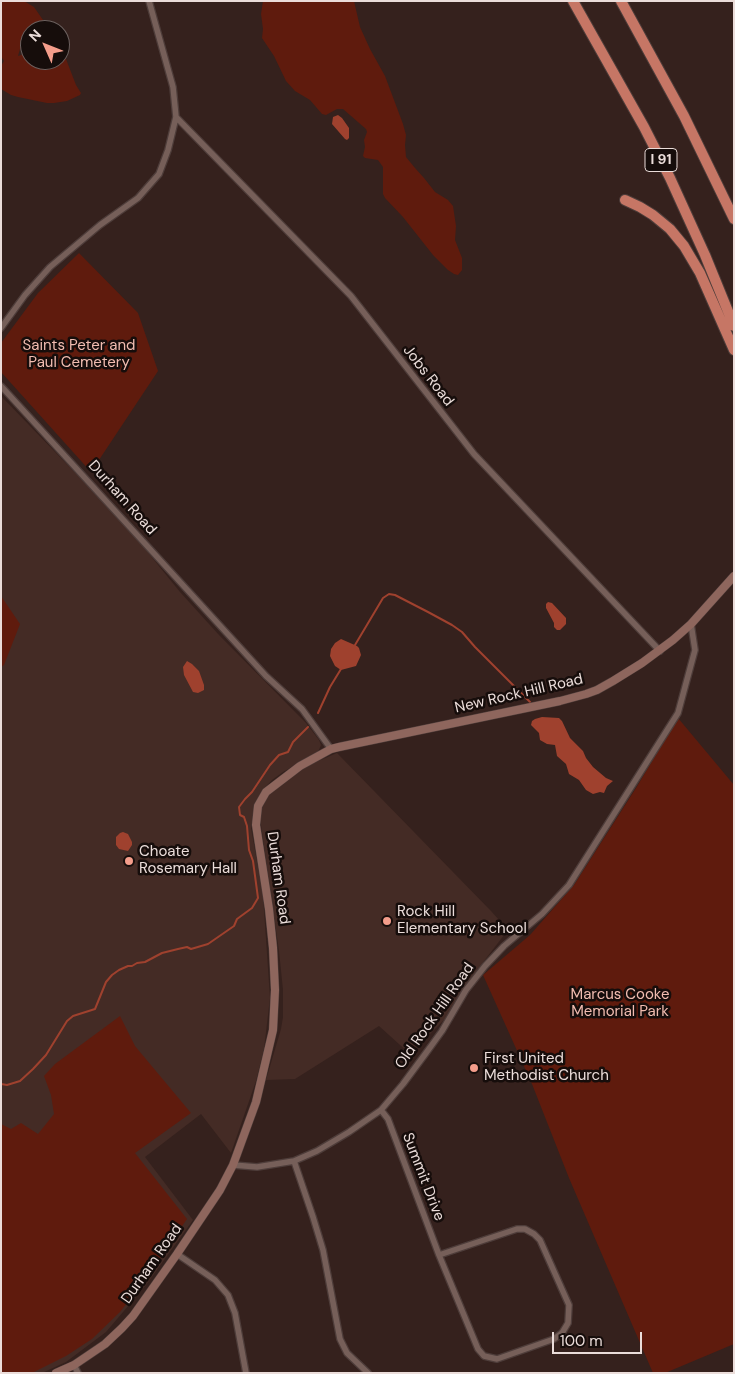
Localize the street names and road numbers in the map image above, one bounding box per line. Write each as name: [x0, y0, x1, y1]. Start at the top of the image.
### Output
road number: I 91: [645, 148, 677, 172]
street label: Jobs Road: [399, 342, 457, 410]
street label: Durham Road: [84, 457, 160, 539]
street label: New Rock Hill Road: [453, 671, 585, 717]
street label: Durham Road: [263, 830, 293, 926]
street label: Old Rock Hill Road: [392, 960, 478, 1072]
street label: Summit Drive: [398, 1130, 448, 1224]
street label: Durham Road: [118, 1221, 186, 1307]

